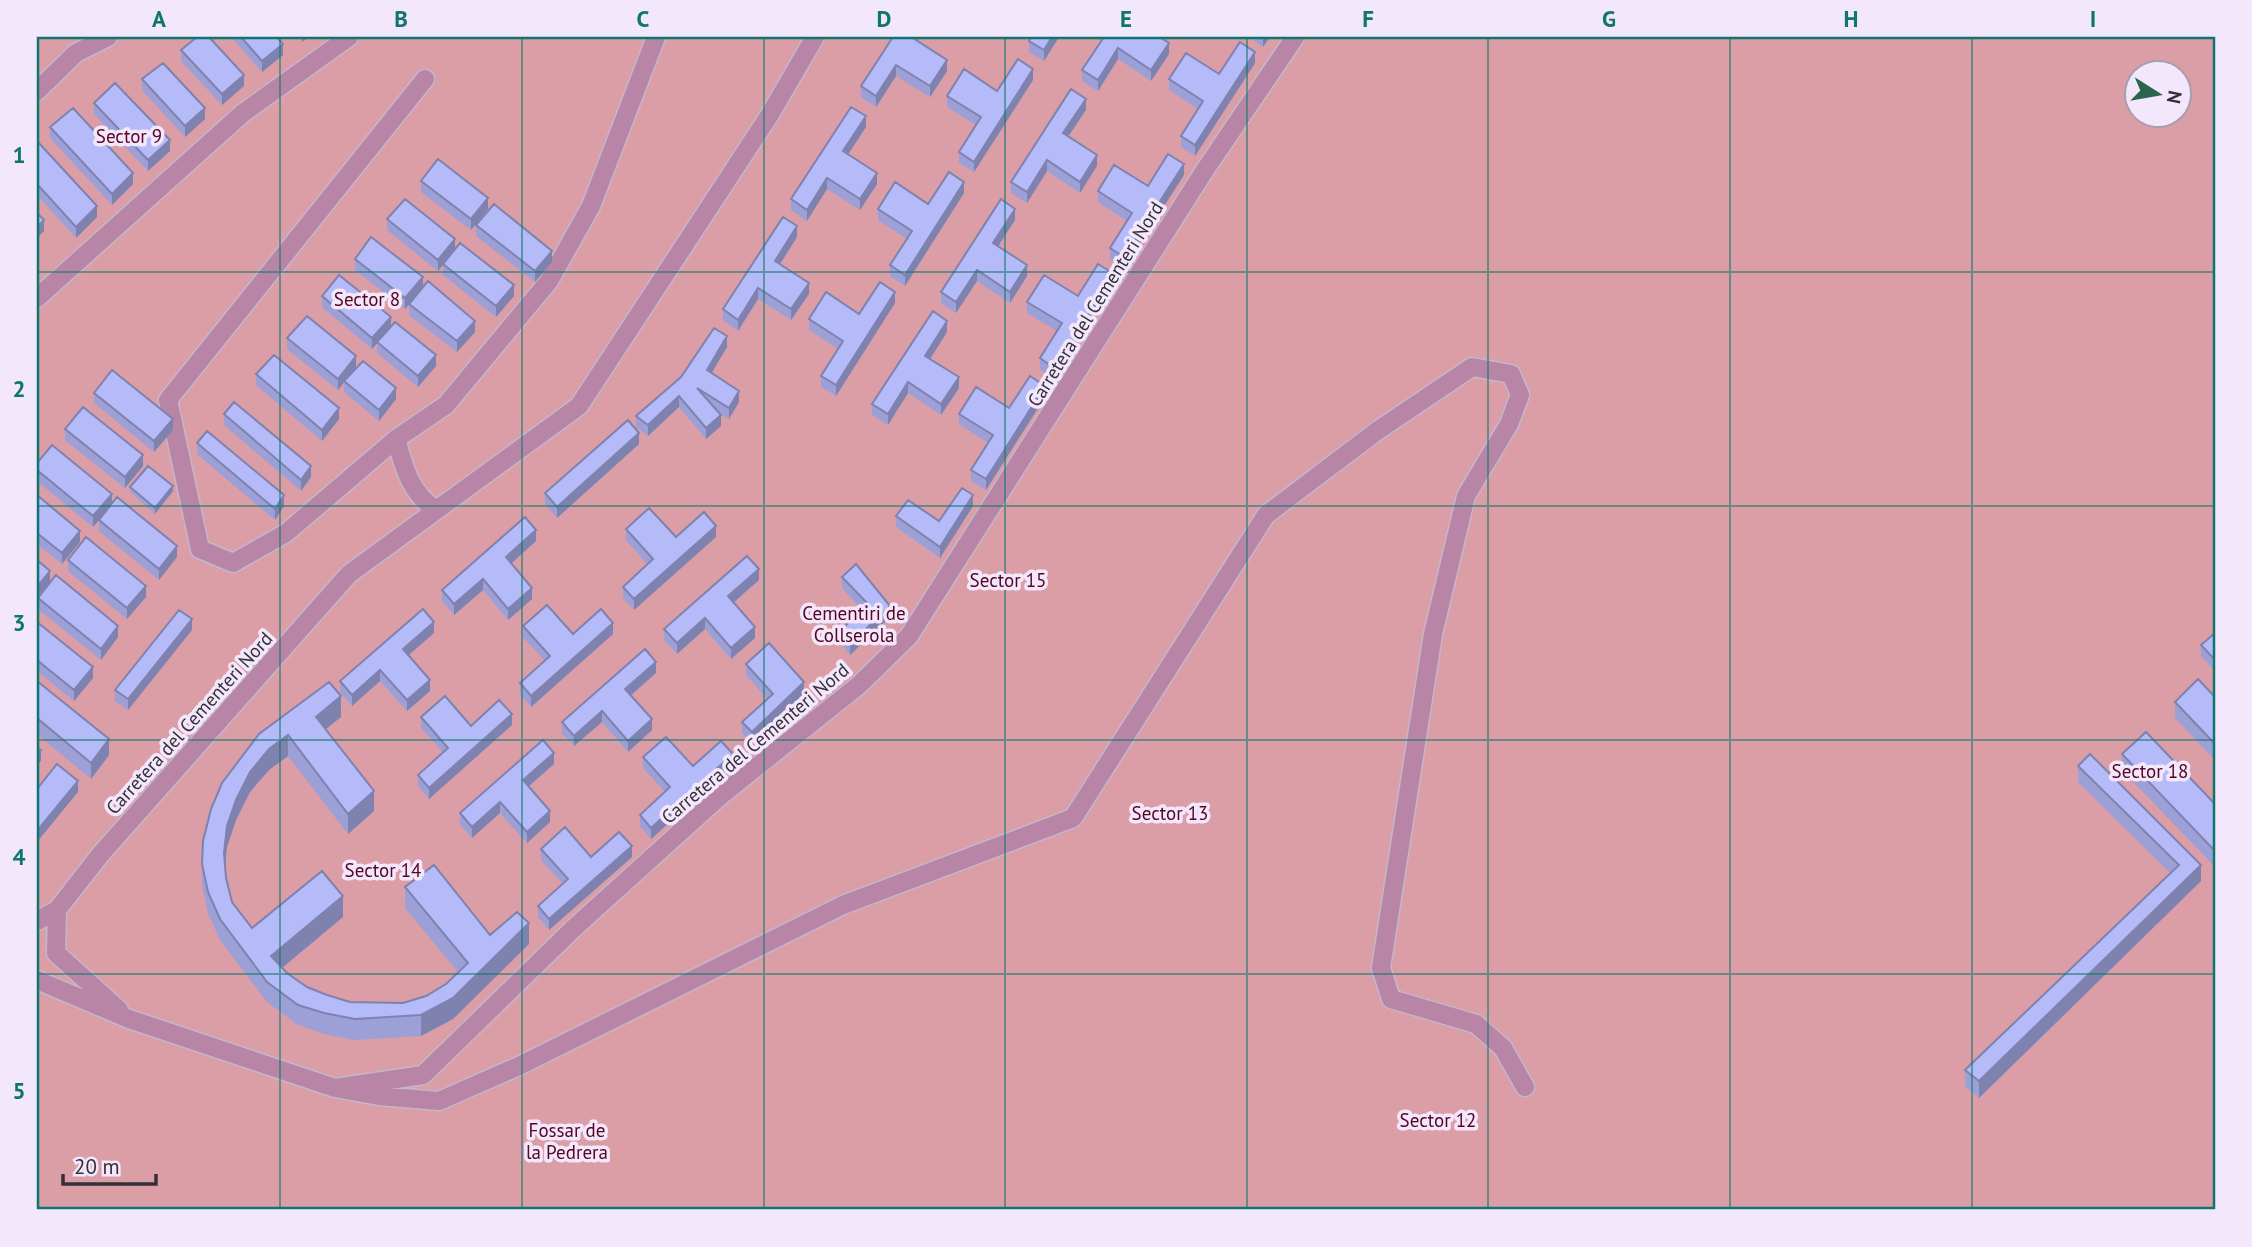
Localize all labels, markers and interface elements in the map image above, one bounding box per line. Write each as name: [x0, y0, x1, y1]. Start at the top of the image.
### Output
text: A: [152, 4, 166, 33]
text: B: [394, 4, 408, 33]
text: C: [637, 4, 650, 33]
text: D: [877, 4, 891, 33]
text: E: [1120, 4, 1132, 33]
text: F: [1362, 4, 1374, 33]
text: G: [1602, 4, 1616, 33]
text: H: [1844, 4, 1858, 33]
text: I: [2090, 4, 2096, 33]
north arrow: [2122, 60, 2192, 130]
text: N: [2162, 89, 2188, 106]
park label: Sector 9: [96, 124, 162, 148]
text: 1: [12, 140, 26, 169]
street label: Carretera del Cementeri Nord: [1022, 197, 1168, 411]
park label: Sector 8: [334, 287, 400, 311]
text: 2: [12, 374, 26, 403]
park label: Sector 15: [970, 568, 1046, 592]
park label: Cementiri de Collserola: [802, 601, 906, 647]
text: 3: [12, 608, 26, 637]
street label: Carretera del Cementeri Nord: [101, 627, 277, 819]
street label: Carretera del Cementeri Nord: [656, 658, 854, 828]
park label: Sector 18: [2112, 759, 2188, 783]
park label: Sector 13: [1132, 801, 1208, 825]
text: 4: [12, 842, 26, 871]
park label: Sector 14: [345, 858, 421, 882]
text: 5: [12, 1076, 26, 1105]
park label: Sector 12: [1400, 1108, 1476, 1132]
park label: Fossar de la Pedrera: [526, 1118, 608, 1164]
scale bar: [63, 1142, 156, 1186]
text: 20 m: [74, 1153, 120, 1180]

